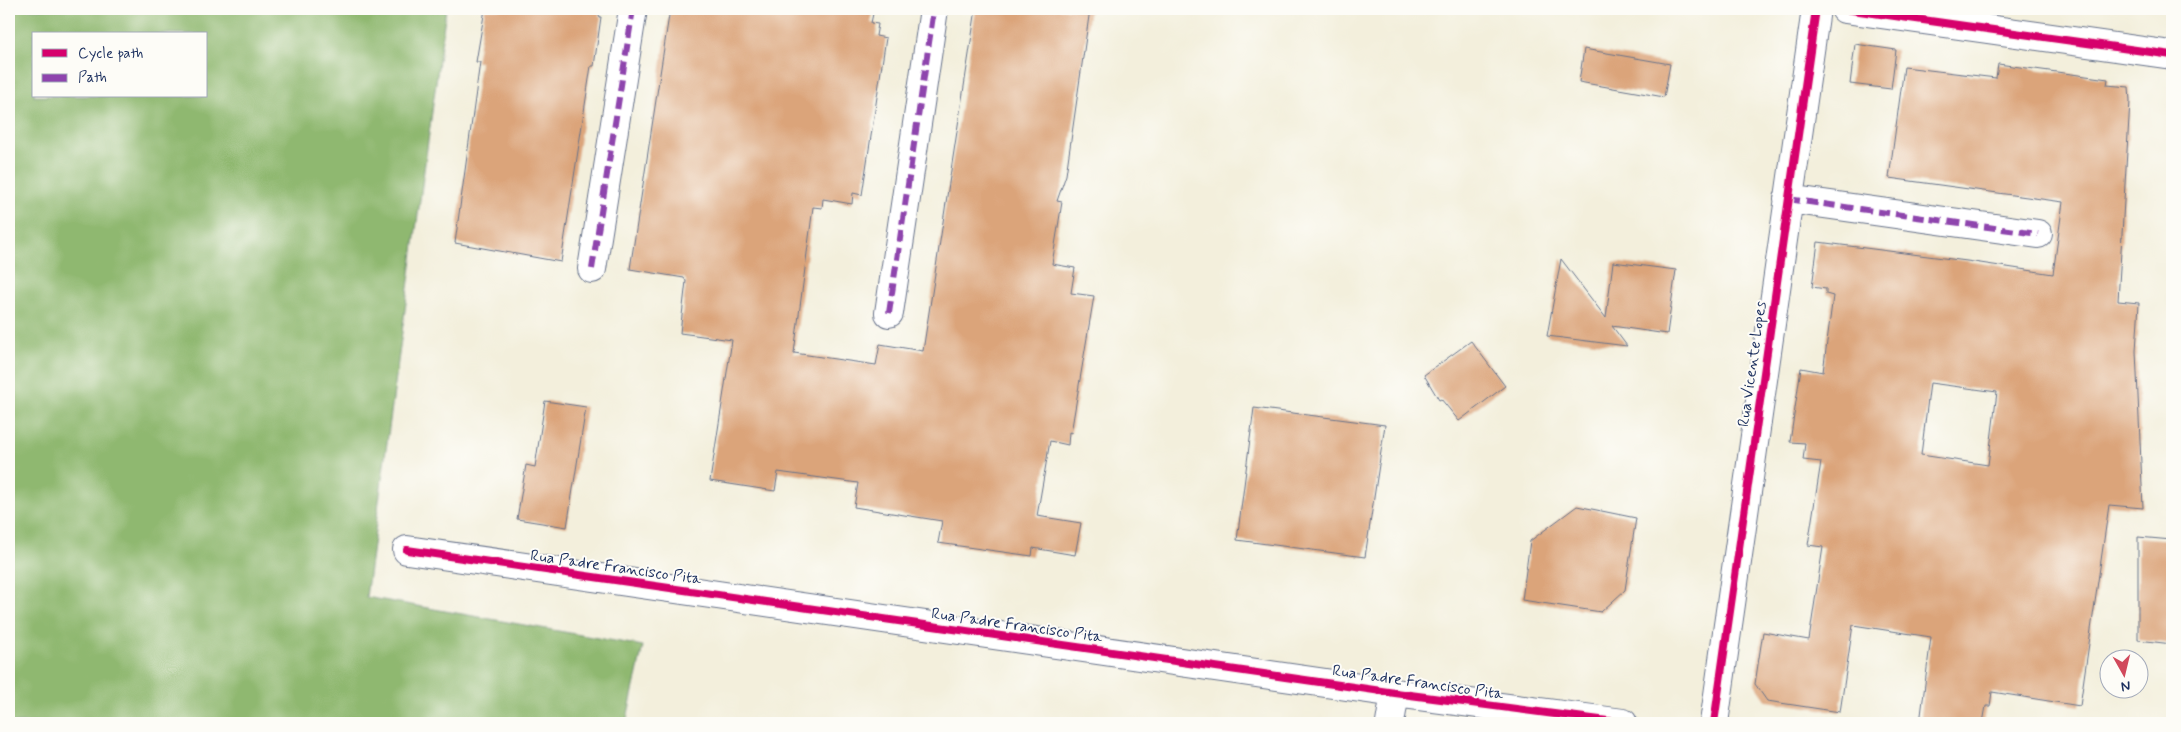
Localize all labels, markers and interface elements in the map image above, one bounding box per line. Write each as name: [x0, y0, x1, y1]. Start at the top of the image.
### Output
legend: [32, 32, 208, 98]
text: Cycle path: [78, 44, 143, 64]
text: Path: [78, 68, 107, 88]
street label: Rua Vicente Lopes: [1733, 300, 1772, 428]
street label: Rua Padre Francisco Pita: [529, 545, 703, 590]
street label: Rua Padre Francisco Pita: [930, 603, 1104, 648]
north arrow: [2098, 650, 2148, 700]
street label: Rua Padre Francisco Pita: [1331, 660, 1505, 705]
text: N: [2120, 676, 2132, 695]

